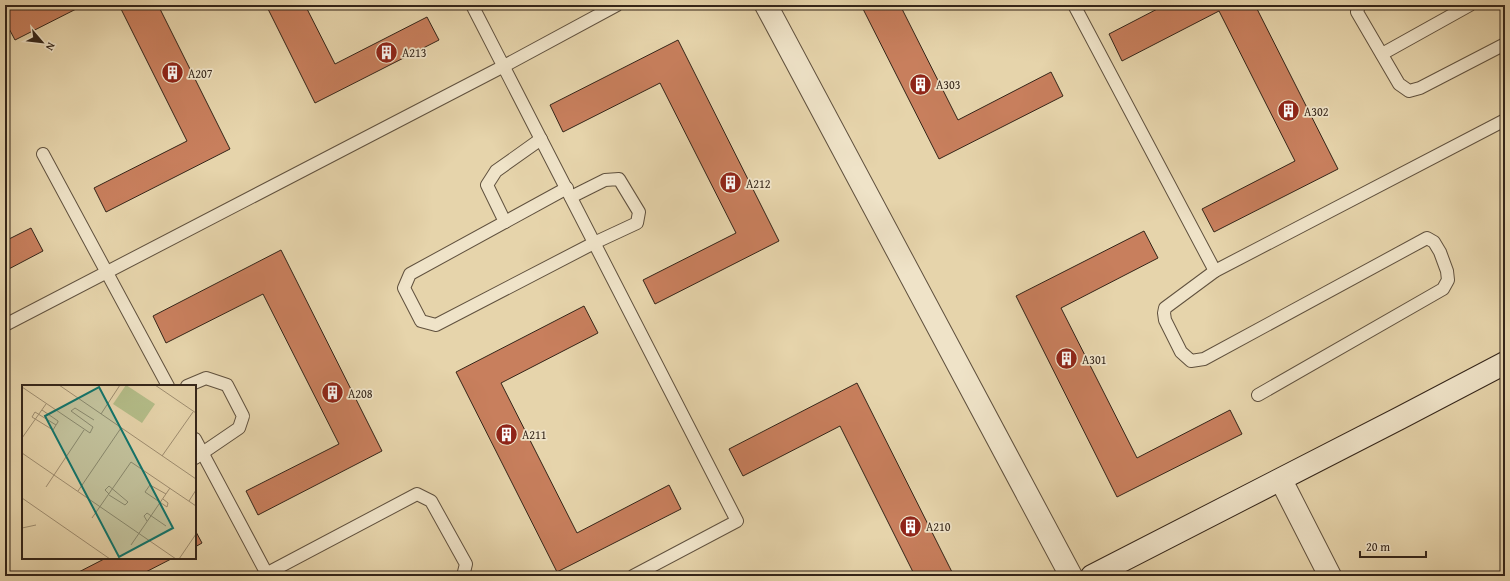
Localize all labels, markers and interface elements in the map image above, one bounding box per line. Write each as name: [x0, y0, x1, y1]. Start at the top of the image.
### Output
north arrow: [22, 22, 62, 62]
building icon: A213: [374, 39, 400, 65]
text: N: [42, 40, 60, 54]
place label: A213: [402, 44, 427, 61]
building icon: A207: [160, 60, 186, 86]
place label: A207: [188, 65, 213, 82]
building icon: A303: [908, 71, 934, 97]
place label: A303: [936, 76, 961, 93]
building icon: A302: [1276, 98, 1302, 124]
place label: A302: [1304, 103, 1329, 120]
building icon: A212: [717, 170, 743, 196]
place label: A212: [746, 175, 771, 192]
building icon: A301: [1054, 346, 1080, 372]
place label: A301: [1082, 351, 1107, 368]
building icon: A208: [320, 380, 346, 406]
inset map: [22, 385, 196, 559]
place label: A208: [348, 385, 373, 402]
building icon: A211: [494, 421, 520, 447]
place label: A211: [522, 426, 547, 443]
building icon: A210: [897, 513, 923, 539]
place label: A210: [926, 518, 951, 535]
scale bar: [1360, 533, 1426, 559]
text: 20 m: [1366, 538, 1390, 555]

